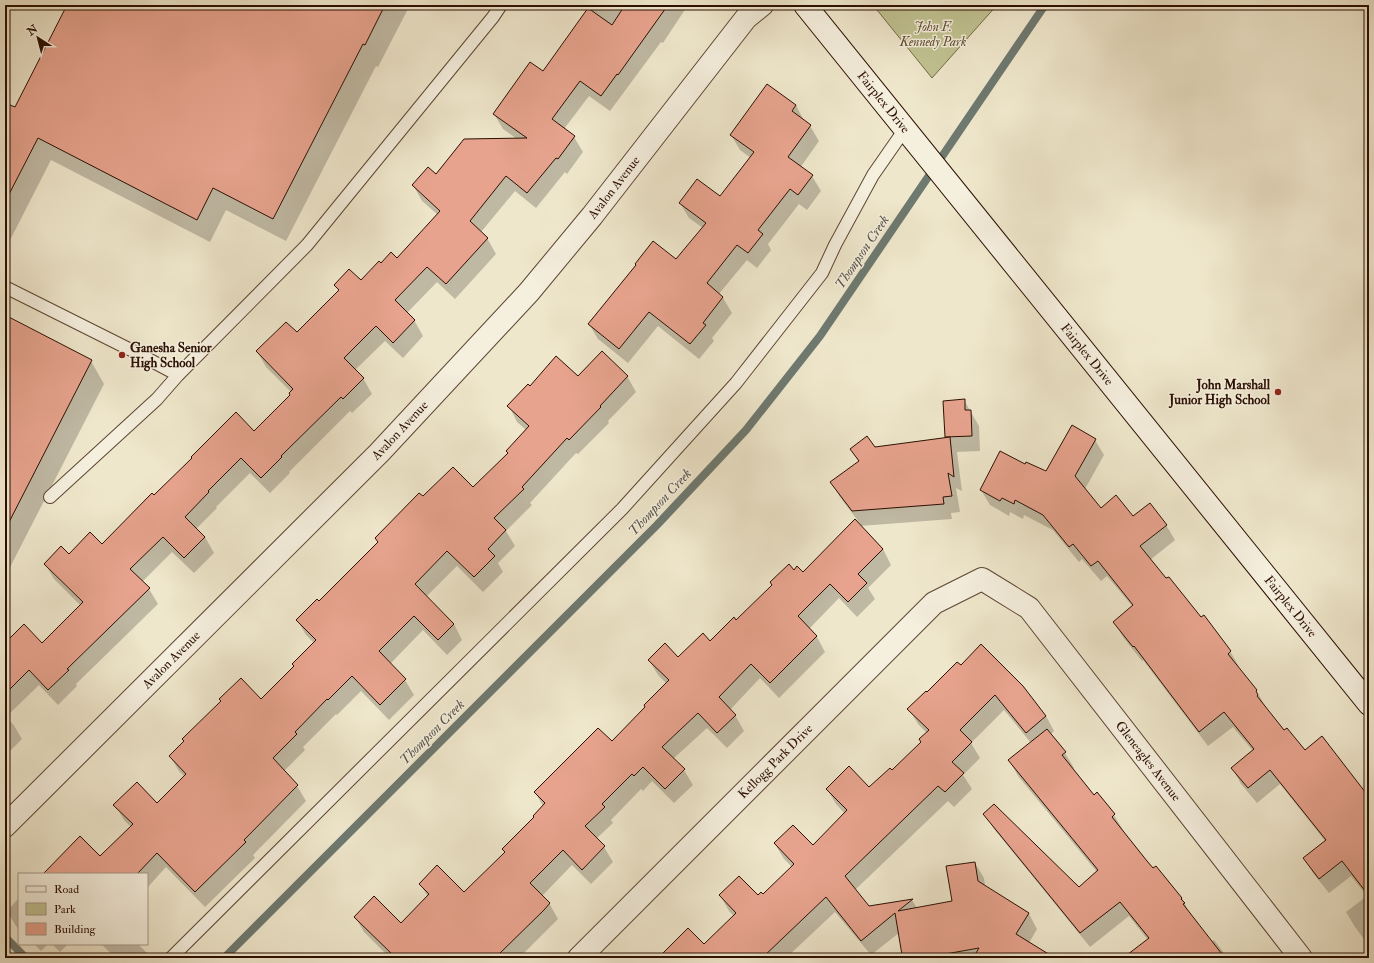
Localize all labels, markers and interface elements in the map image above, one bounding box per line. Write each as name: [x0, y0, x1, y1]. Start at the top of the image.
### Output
north arrow: [18, 18, 58, 58]
park label: John F. Kennedy Park: [899, 19, 966, 50]
text: N: [24, 21, 41, 39]
street label: Fairplex Drive: [854, 68, 914, 137]
street label: Avalon Avenue: [584, 152, 644, 223]
water label: Thompson Creek: [831, 212, 893, 292]
street label: Fairplex Drive: [1057, 320, 1117, 389]
place label: Ganesha Senior High School: [130, 340, 213, 372]
marker: Ganesha Senior High School: [117, 350, 127, 360]
place label: John Marshall Junior High School: [1168, 377, 1271, 409]
marker: John Marshall Junior High School: [1273, 387, 1283, 397]
street label: Avalon Avenue: [368, 397, 432, 464]
water label: Thompson Creek: [625, 465, 695, 539]
street label: Fairplex Drive: [1261, 572, 1321, 641]
street label: Avalon Avenue: [138, 627, 204, 693]
water label: Thompson Creek: [396, 696, 468, 768]
street label: Gleneagles Avenue: [1112, 718, 1185, 805]
street label: Kellogg Park Drive: [735, 720, 817, 802]
legend: [18, 873, 148, 945]
text: Road: [54, 882, 79, 897]
text: Park: [54, 902, 76, 917]
text: Building: [54, 922, 97, 937]

